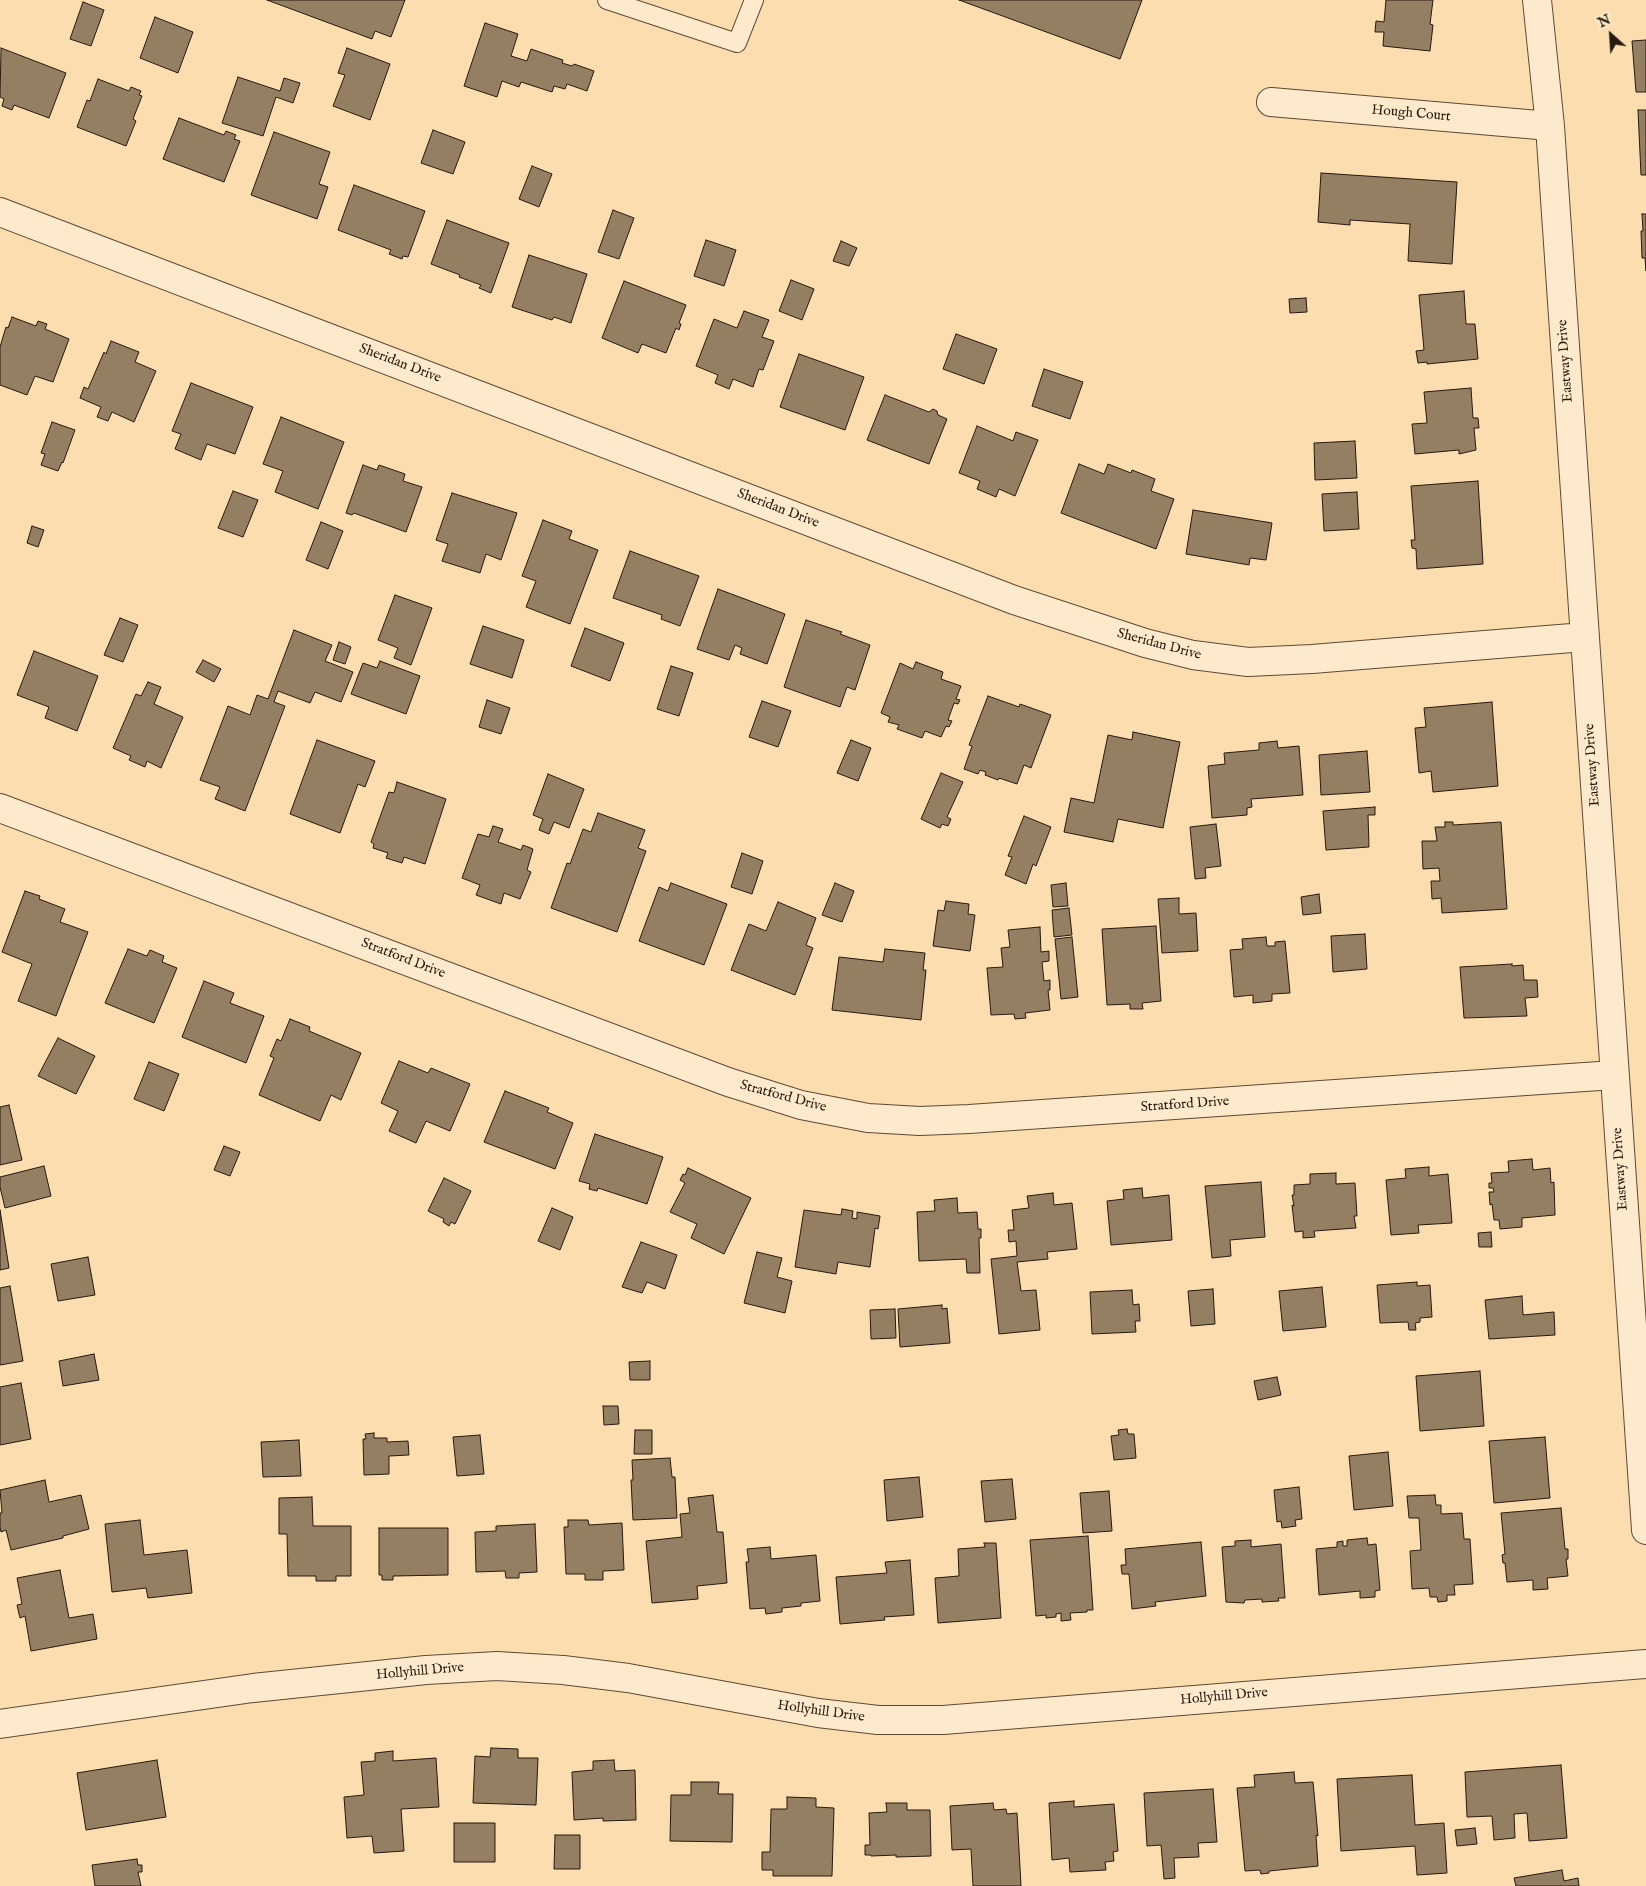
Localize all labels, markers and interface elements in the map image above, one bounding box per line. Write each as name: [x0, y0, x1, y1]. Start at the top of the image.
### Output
north arrow: [1586, 10, 1636, 60]
text: N: [1595, 11, 1614, 32]
street label: Hough Court: [1371, 102, 1451, 126]
street label: Eastway Drive: [1555, 319, 1577, 403]
street label: Sheridan Drive: [357, 341, 443, 387]
street label: Sheridan Drive: [735, 486, 821, 532]
street label: Sheridan Drive: [1115, 626, 1203, 664]
street label: Eastway Drive: [1582, 723, 1604, 807]
street label: Stratford Drive: [359, 935, 447, 983]
street label: Stratford Drive: [738, 1077, 828, 1117]
street label: Stratford Drive: [1140, 1094, 1230, 1116]
street label: Eastway Drive: [1610, 1127, 1632, 1211]
street label: Hollyhill Drive: [375, 1660, 465, 1684]
street label: Hollyhill Drive: [1179, 1685, 1269, 1709]
street label: Hollyhill Drive: [776, 1698, 866, 1726]

